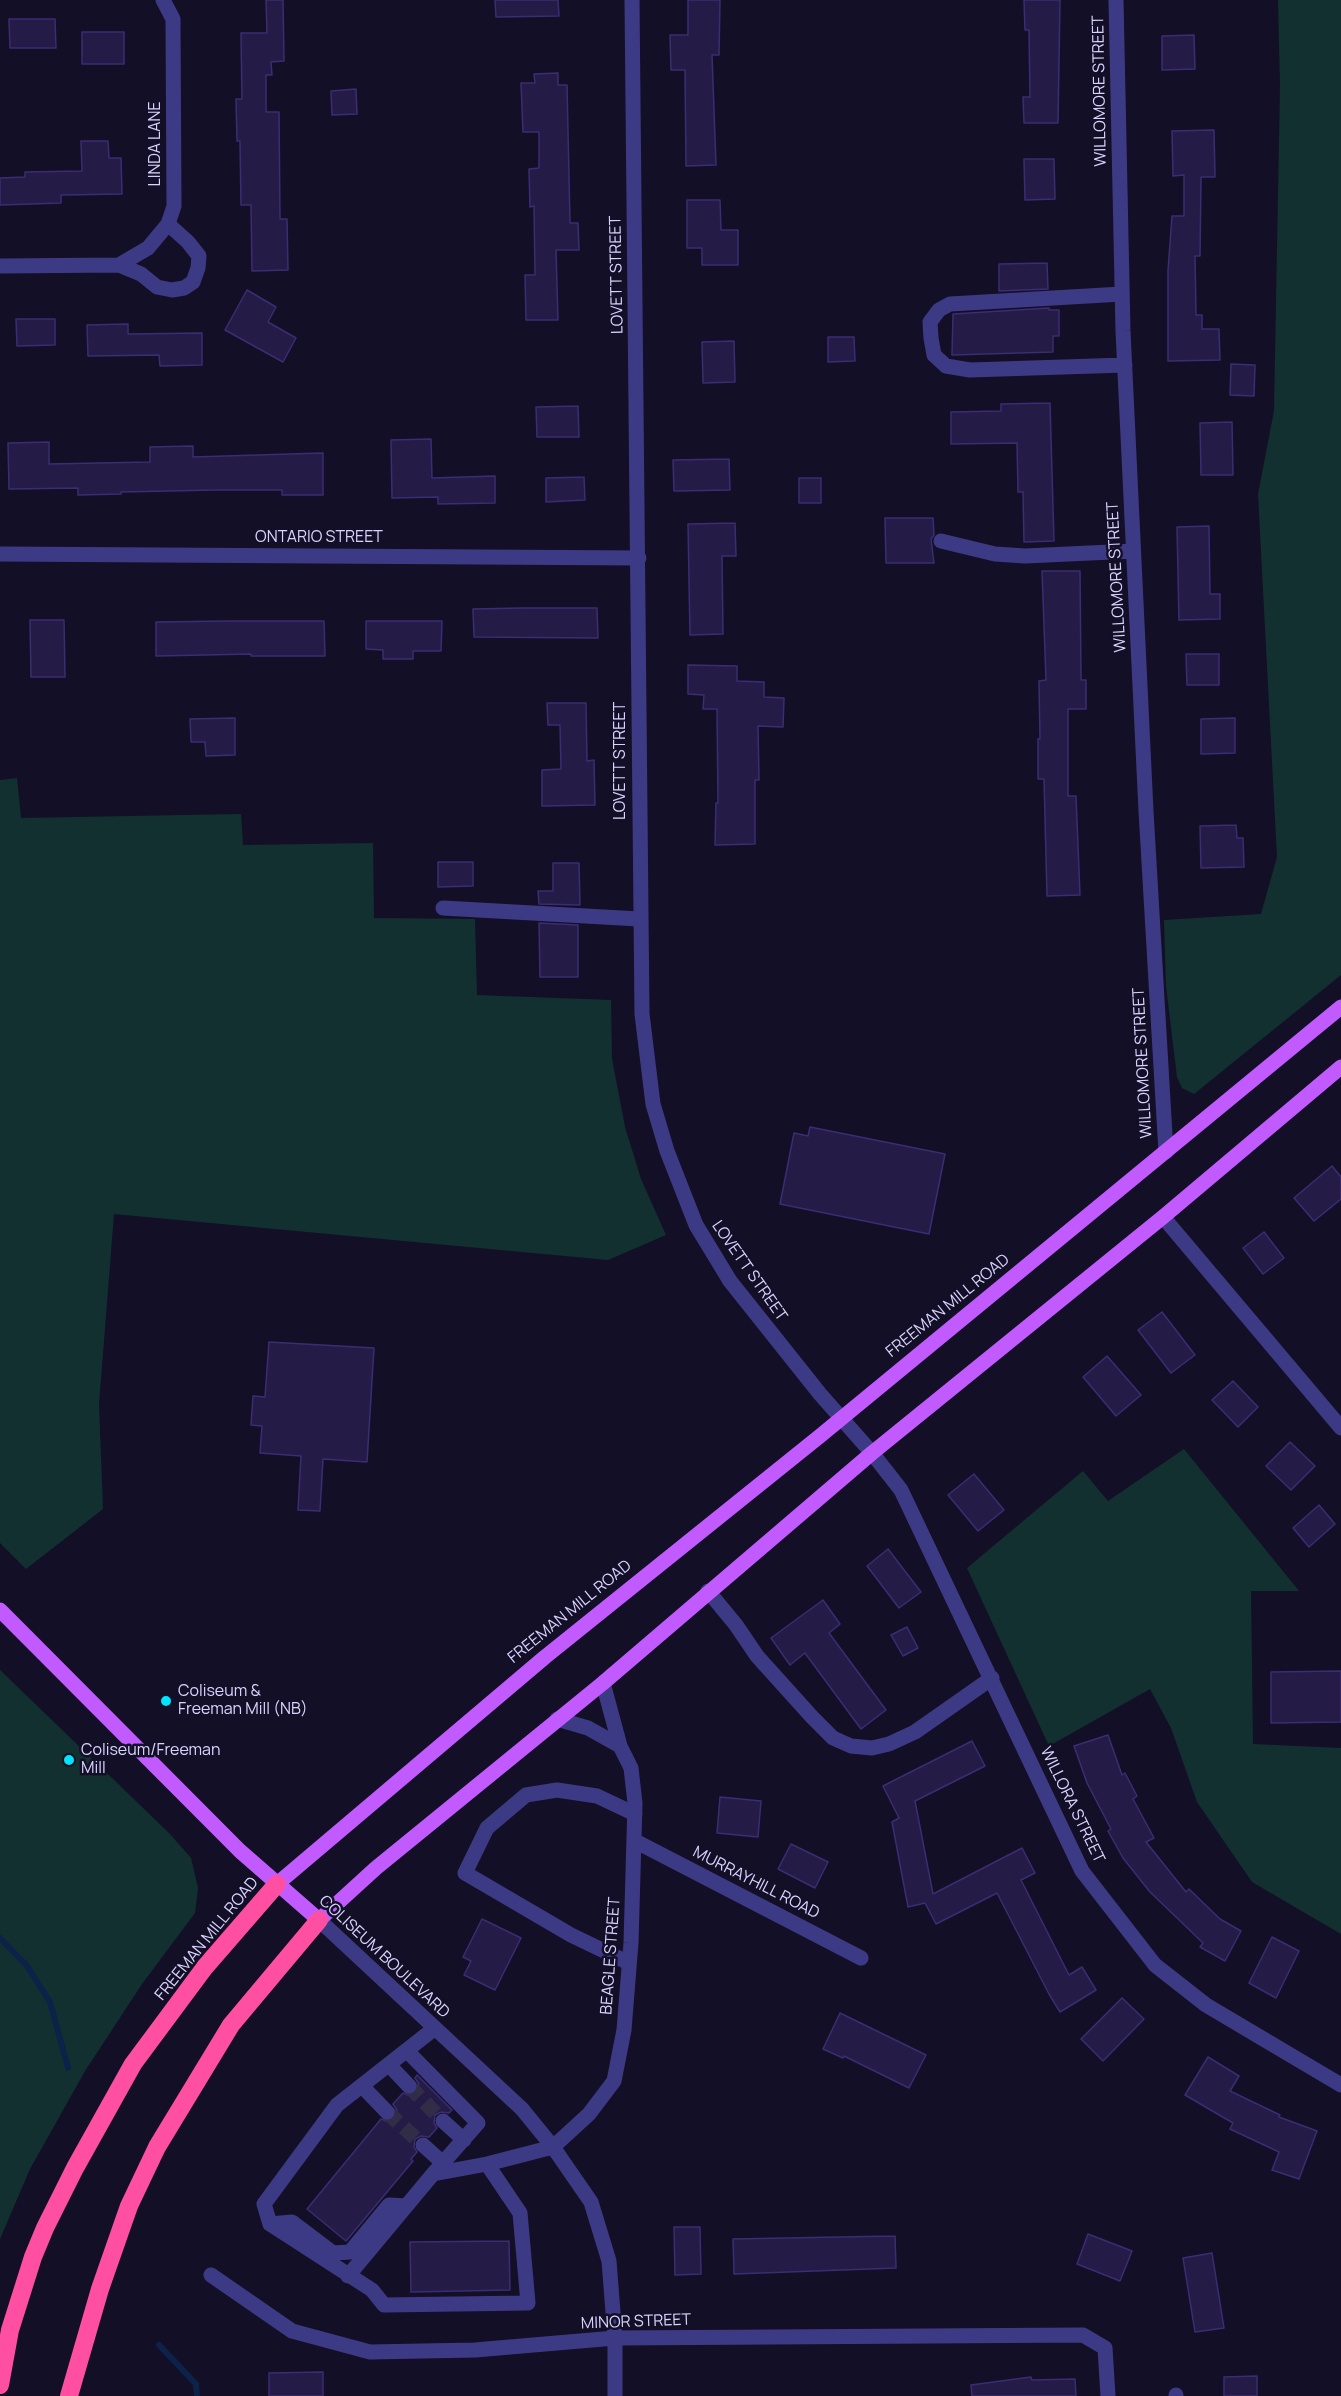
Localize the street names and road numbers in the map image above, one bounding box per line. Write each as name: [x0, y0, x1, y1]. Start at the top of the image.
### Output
street label: WILLOMORE STREET: [1089, 15, 1111, 167]
street label: LINDA LANE: [146, 102, 166, 186]
street label: LOVETT STREET: [606, 216, 628, 334]
street label: WILLOMORE STREET: [1103, 501, 1131, 653]
street label: ONTARIO STREET: [255, 528, 383, 548]
street label: LOVETT STREET: [611, 702, 631, 820]
street label: WILLOMORE STREET: [1129, 987, 1157, 1139]
street label: LOVETT STREET: [707, 1217, 791, 1325]
street label: FREEMAN MILL ROAD: [882, 1250, 1014, 1362]
street label: FREEMAN MILL ROAD: [504, 1556, 636, 1668]
street label: WILLORA STREET: [1036, 1744, 1108, 1866]
street label: MURRAYHILL ROAD: [690, 1843, 822, 1923]
street label: FREEMAN MILL ROAD: [151, 1873, 263, 2005]
street label: COLISEUM BOULEVARD: [315, 1892, 453, 2022]
street label: BEAGLE STREET: [597, 1897, 625, 2015]
street label: MINOR STREET: [581, 2310, 691, 2334]

